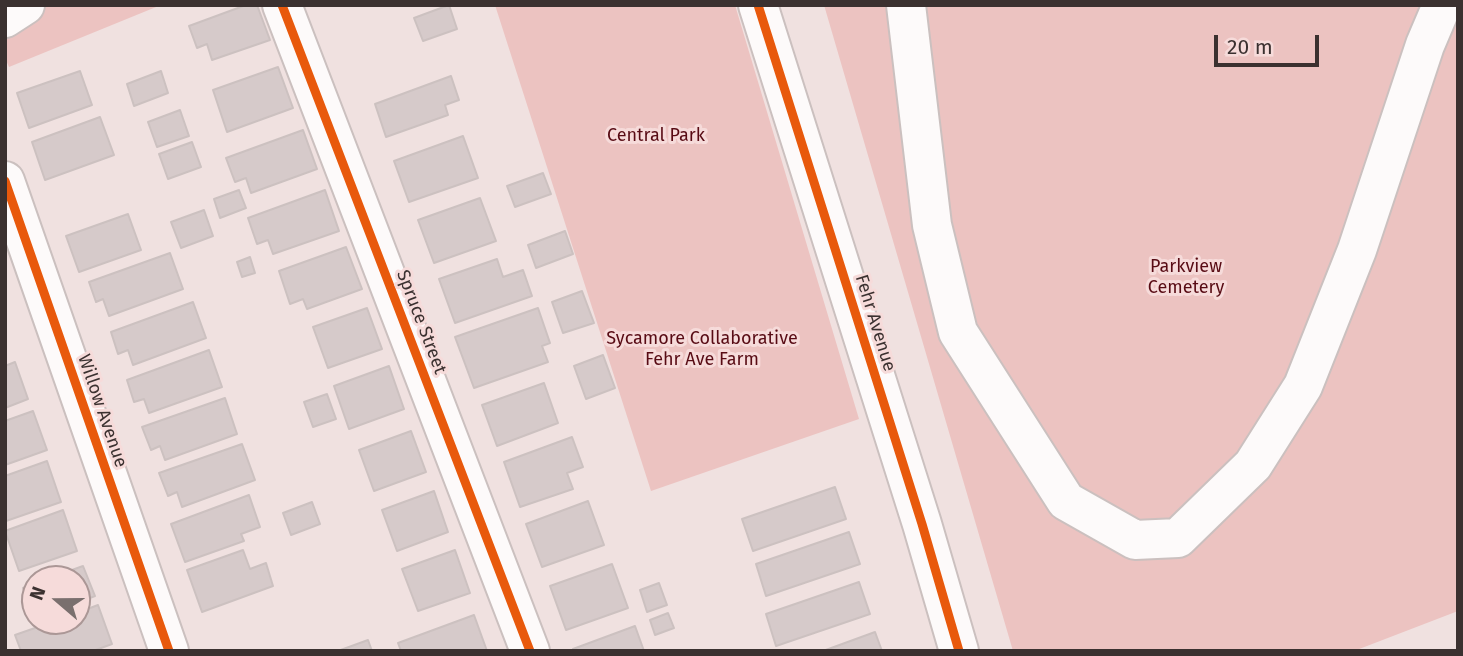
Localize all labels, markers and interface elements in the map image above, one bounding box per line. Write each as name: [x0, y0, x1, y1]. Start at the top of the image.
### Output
scale bar: [1218, 21, 1323, 65]
text: 20 m: [1227, 34, 1273, 60]
park label: Central Park: [607, 125, 705, 147]
park label: Parkview Cemetery: [1148, 256, 1224, 298]
street label: Spruce Street: [391, 267, 451, 377]
street label: Fehr Avenue: [850, 272, 900, 374]
park label: Sycamore Collaborative Fehr Ave Farm: [606, 328, 798, 370]
street label: Willow Avenue: [73, 352, 131, 470]
north arrow: [21, 565, 91, 635]
text: N: [25, 583, 51, 603]

